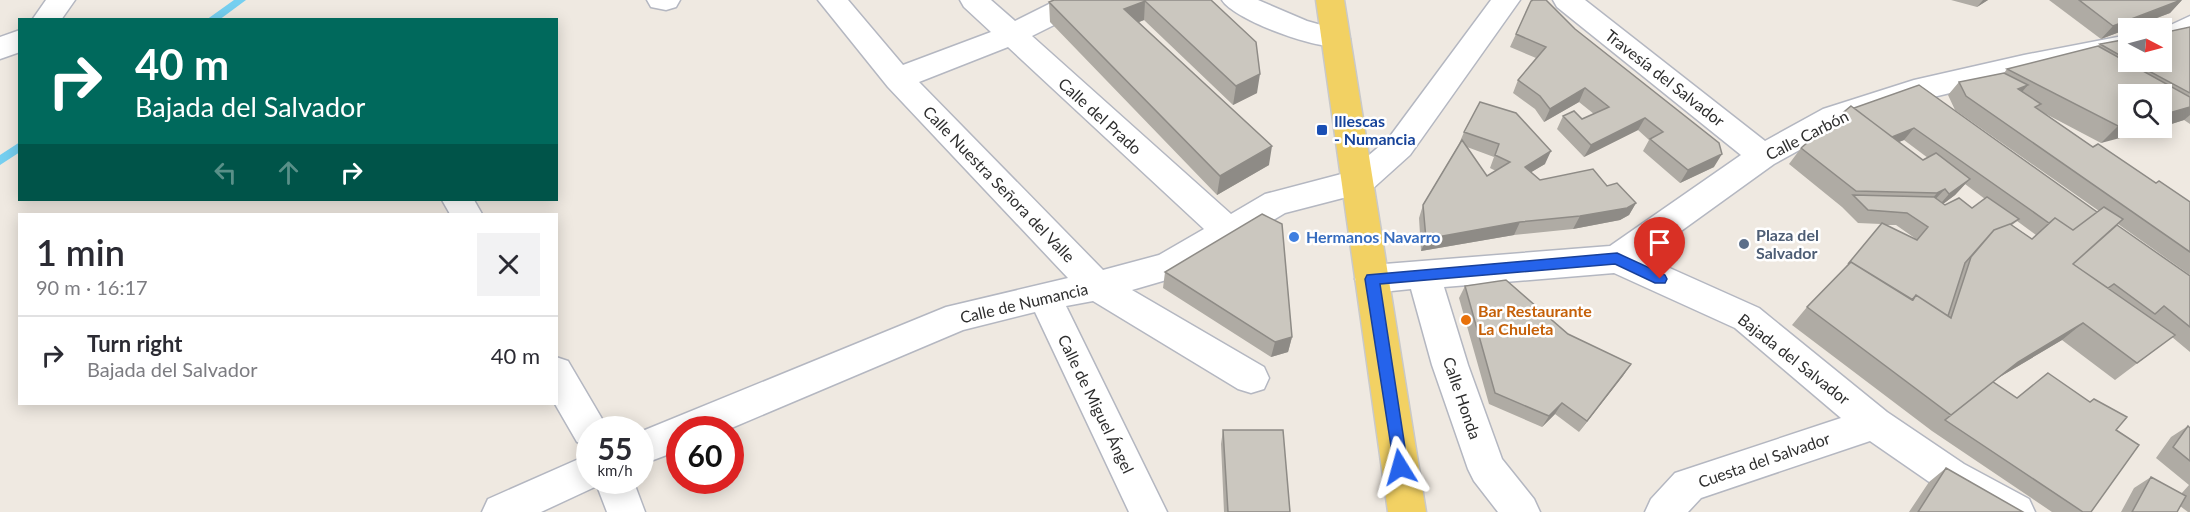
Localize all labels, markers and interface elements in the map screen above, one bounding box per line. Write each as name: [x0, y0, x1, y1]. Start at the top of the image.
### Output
north arrow: [2118, 18, 2172, 72]
map controls: [2118, 18, 2172, 138]
street label: Travesía del Salvador: [1602, 25, 1729, 130]
text: 40 m: [135, 39, 229, 89]
icon: right: [36, 42, 114, 120]
street label: Calle del Prado: [1055, 73, 1146, 158]
button: search: [2118, 84, 2172, 138]
text: Bajada del Salvador: [135, 90, 365, 123]
street label: Calle Nuestra Señora del Valle: [920, 102, 1079, 266]
street label: Calle Carbón: [1762, 106, 1851, 163]
place label: Illescas - Numancia: [1334, 111, 1416, 148]
marker: Illescas - Numancia: [1315, 123, 1329, 137]
icon: left: [209, 156, 242, 189]
icon: ahead: [272, 156, 305, 189]
icon: right: [335, 156, 368, 189]
pin: [1634, 217, 1685, 279]
place label: Plaza del Salvador: [1756, 225, 1819, 262]
icon: arrive: [1643, 226, 1676, 259]
place label: Hermanos Navarro: [1306, 227, 1441, 246]
text: 1 min: [36, 230, 125, 274]
marker: Hermanos Navarro: [1287, 230, 1301, 244]
button: close: [477, 233, 540, 296]
marker: Plaza del Salvador: [1737, 237, 1751, 251]
text: 90 m · 16:17: [36, 275, 148, 299]
street label: Calle de Numancia: [958, 279, 1090, 326]
place label: Bar Restaurante La Chuleta: [1478, 301, 1592, 338]
street label: Bajada del Salvador: [1735, 309, 1854, 408]
marker: Bar Restaurante La Chuleta: [1459, 313, 1473, 327]
text: Turn right: [87, 330, 182, 357]
street label: Calle de Miguel Ángel: [1055, 331, 1138, 476]
icon: right: [36, 339, 69, 372]
text: 40 m: [491, 342, 540, 369]
street label: Calle Honda: [1440, 354, 1485, 441]
text: Bajada del Salvador: [87, 357, 258, 381]
speed limit sign: 60: [666, 416, 744, 494]
street label: Cuesta del Salvador: [1695, 428, 1832, 491]
text: 55: [598, 430, 632, 466]
position arrow: [1368, 435, 1432, 499]
text: km/h: [597, 461, 633, 479]

